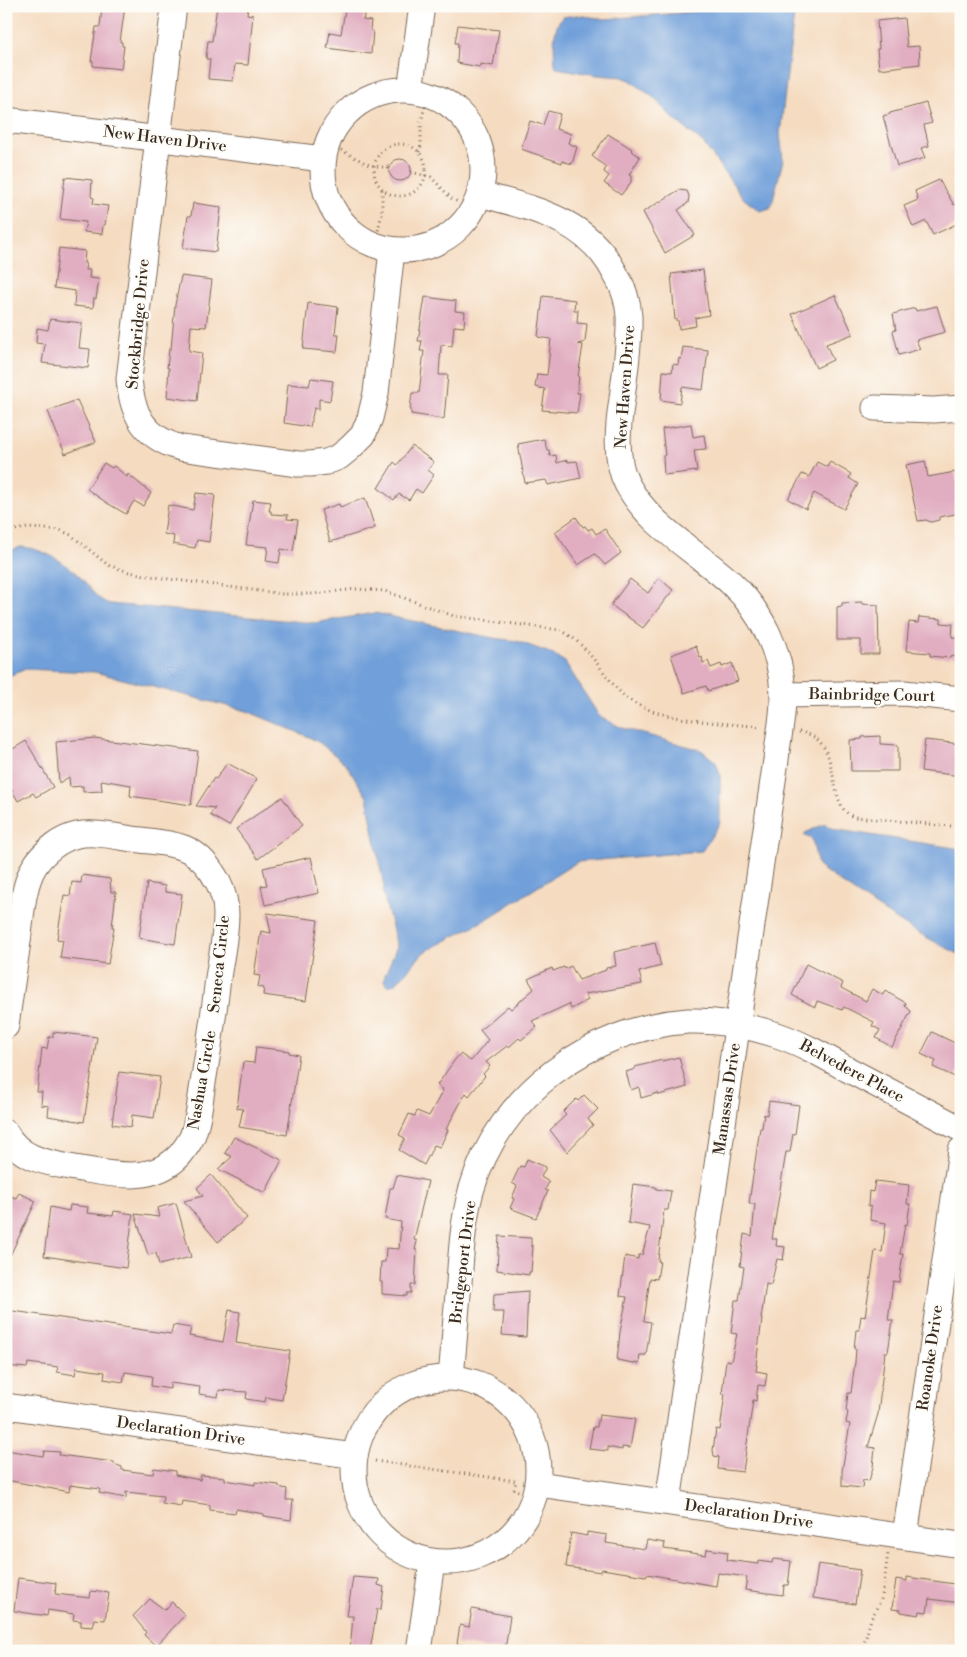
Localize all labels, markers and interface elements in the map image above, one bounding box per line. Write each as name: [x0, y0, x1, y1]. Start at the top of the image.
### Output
street label: New Haven Drive: [102, 122, 228, 156]
street label: Stockbridge Drive: [122, 258, 154, 390]
street label: New Haven Drive: [611, 324, 639, 450]
street label: Bainbridge Court: [808, 684, 936, 706]
street label: Seneca Circle: [204, 914, 234, 1014]
street label: Nashua Circle: [183, 1029, 221, 1131]
street label: Belvedere Place: [796, 1035, 908, 1107]
street label: Manassas Drive: [709, 1042, 745, 1156]
street label: Bridgeport Drive: [445, 1199, 481, 1326]
street label: Roanoke Drive: [913, 1304, 947, 1412]
street label: Declaration Drive: [115, 1412, 247, 1450]
street label: Declaration Drive: [683, 1495, 815, 1533]

